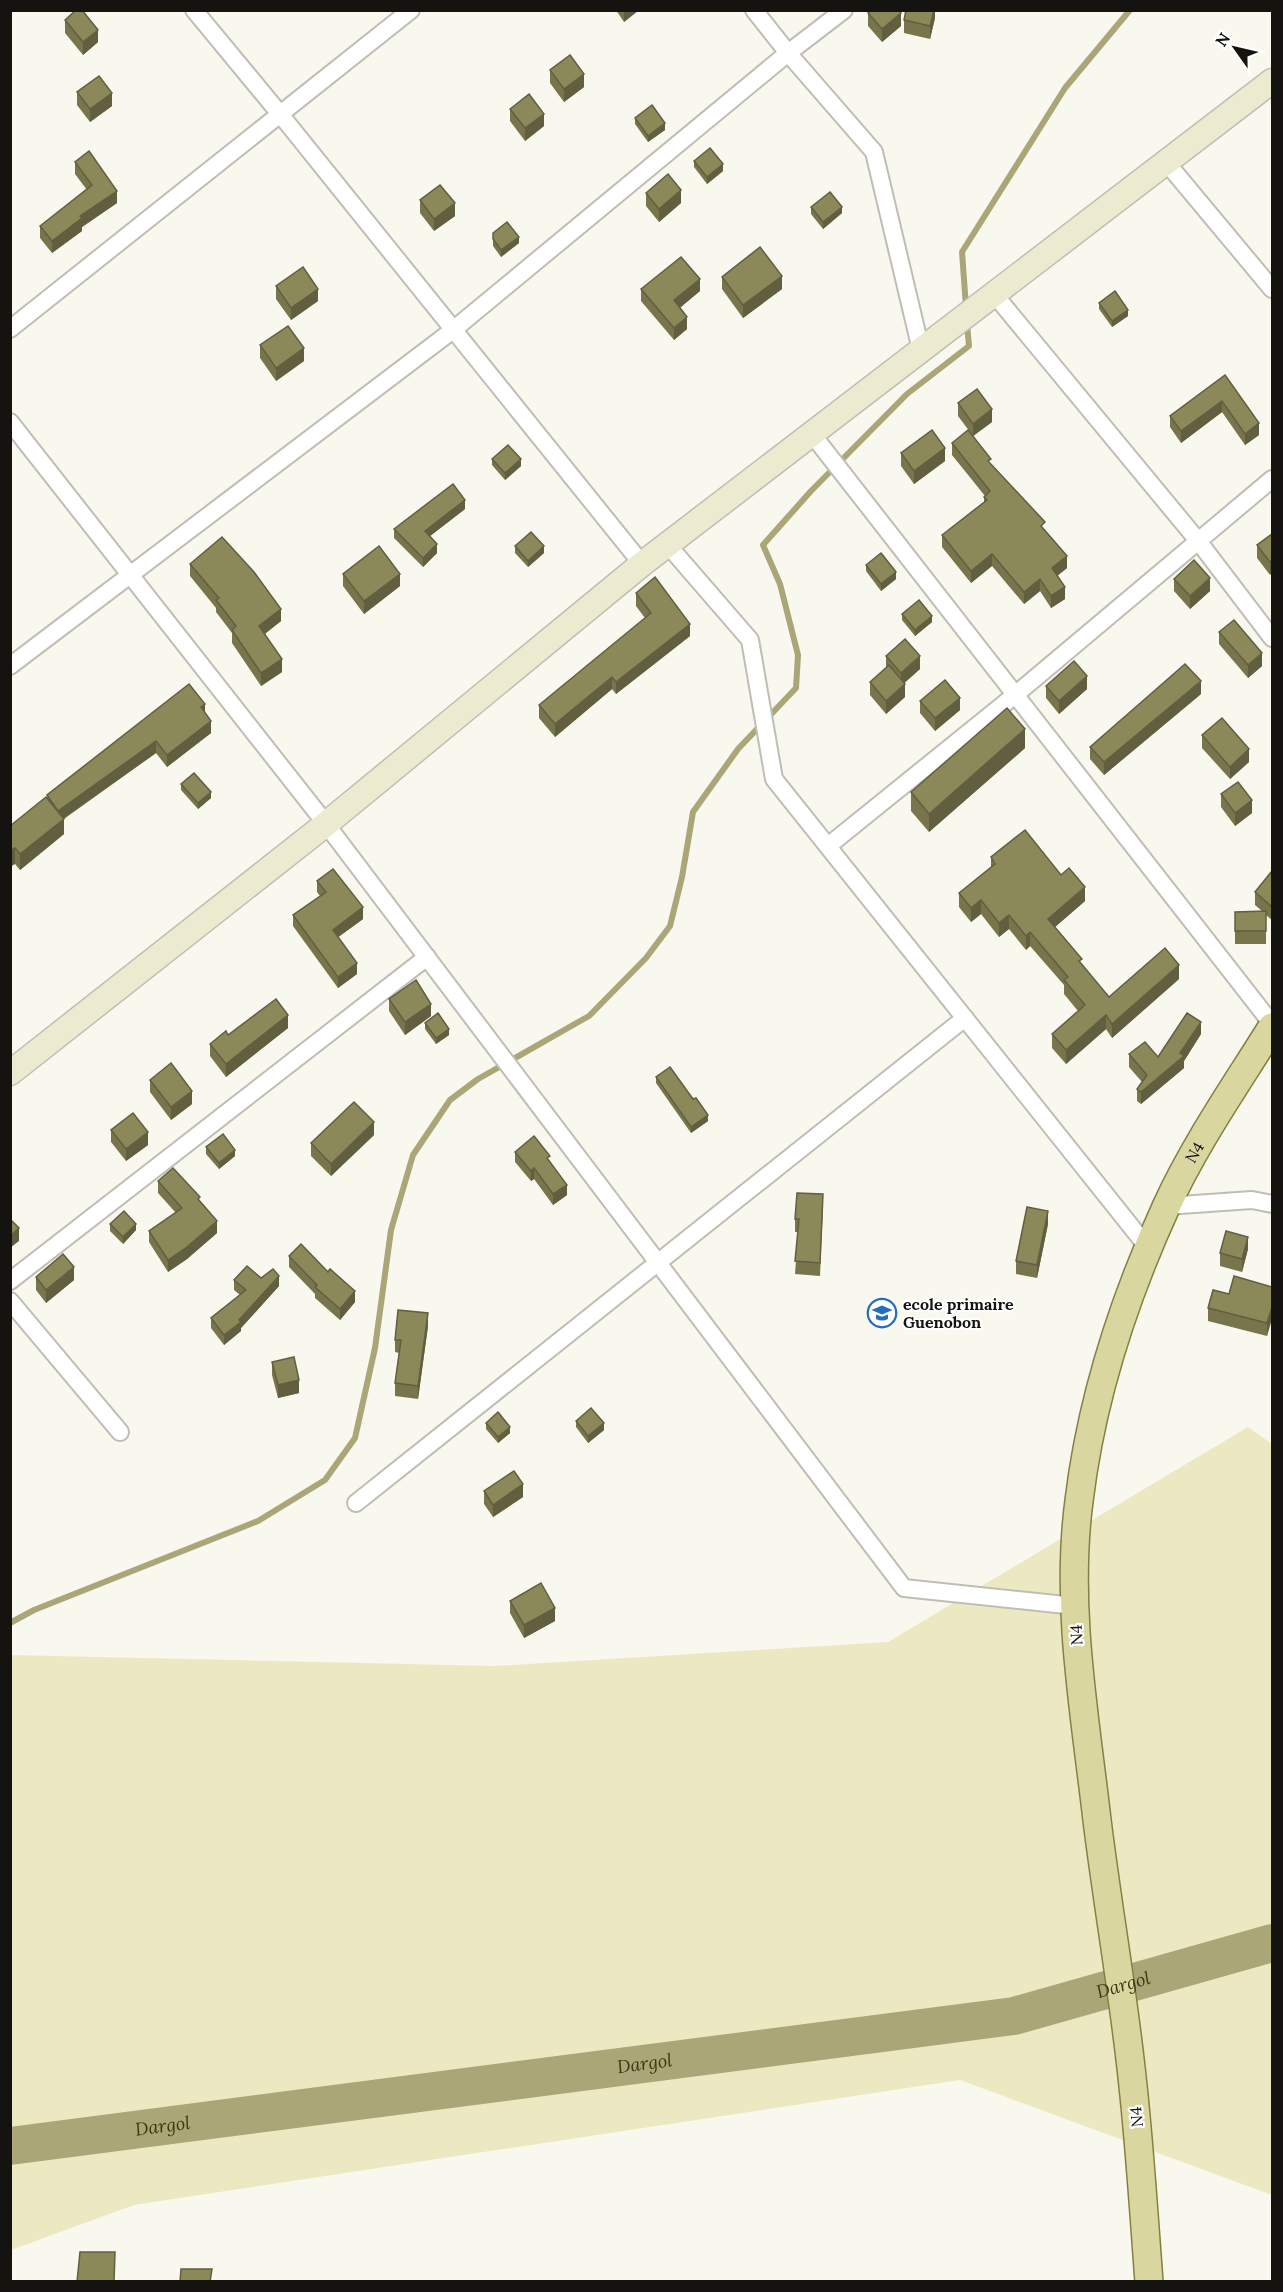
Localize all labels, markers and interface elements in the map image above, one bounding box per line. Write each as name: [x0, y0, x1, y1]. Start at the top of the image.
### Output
north arrow: [1205, 18, 1265, 78]
text: N: [1211, 29, 1234, 50]
street label: N4: [1180, 1138, 1208, 1166]
place label: ecole primaire Guenobon: [903, 1294, 1014, 1332]
school or university icon: ecole primaire Guenobon: [866, 1297, 898, 1329]
street label: N4: [1065, 1624, 1087, 1646]
water label: Dargol: [1094, 1966, 1153, 2003]
water label: Dargol: [616, 2048, 673, 2078]
street label: N4: [1125, 2105, 1147, 2128]
water label: Dargol: [134, 2111, 192, 2141]

